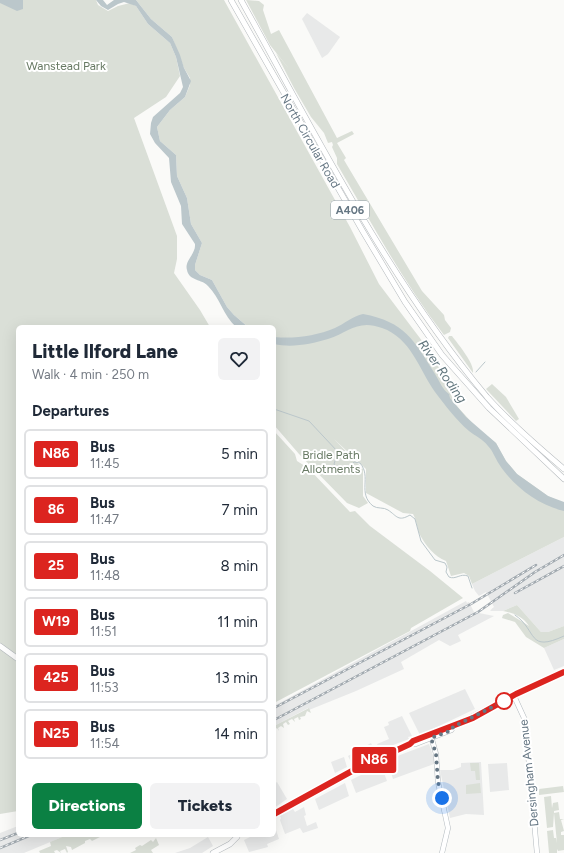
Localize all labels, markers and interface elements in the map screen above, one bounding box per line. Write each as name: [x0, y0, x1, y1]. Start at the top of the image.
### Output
park label: Wanstead Park: [26, 59, 106, 73]
street label: North Circular Road: [277, 91, 343, 191]
road number: A406: [331, 201, 369, 219]
water label: River Roding: [415, 337, 470, 406]
button: heart: [218, 338, 260, 380]
text: Little Ilford Lane: [32, 340, 178, 363]
text: Walk · 4 min · 250 m: [32, 367, 149, 382]
text: Departures: [32, 402, 109, 420]
text: Bus: [90, 438, 115, 456]
text: N86: [42, 445, 70, 462]
text: 5 min: [221, 445, 258, 463]
park label: Bridle Path Allotments: [302, 448, 361, 476]
text: 11:45: [90, 456, 120, 471]
text: Bus: [90, 494, 115, 512]
text: 86: [48, 501, 64, 518]
text: 7 min: [222, 501, 258, 519]
text: 11:47: [90, 512, 119, 527]
text: Bus: [90, 550, 115, 568]
text: 25: [48, 557, 64, 574]
text: 8 min: [220, 557, 258, 575]
text: 11:48: [90, 568, 120, 583]
text: Bus: [90, 606, 115, 624]
text: W19: [42, 613, 70, 630]
text: 11 min: [217, 613, 258, 631]
text: 11:51: [90, 624, 117, 639]
text: Bus: [90, 662, 115, 680]
text: 425: [43, 669, 69, 686]
text: 13 min: [215, 669, 258, 687]
text: 11:53: [90, 680, 119, 695]
unlabelled marker: [495, 692, 513, 710]
text: Bus: [90, 718, 115, 736]
street label: Dersingham Avenue: [516, 718, 542, 827]
text: N25: [42, 725, 70, 742]
text: 14 min: [214, 725, 258, 743]
text: 11:54: [90, 736, 120, 751]
line badge: N86: [351, 747, 397, 773]
text: N86: [360, 751, 388, 768]
button: Directions: [32, 783, 142, 829]
button: Tickets: [150, 783, 260, 829]
your location: [432, 788, 452, 808]

